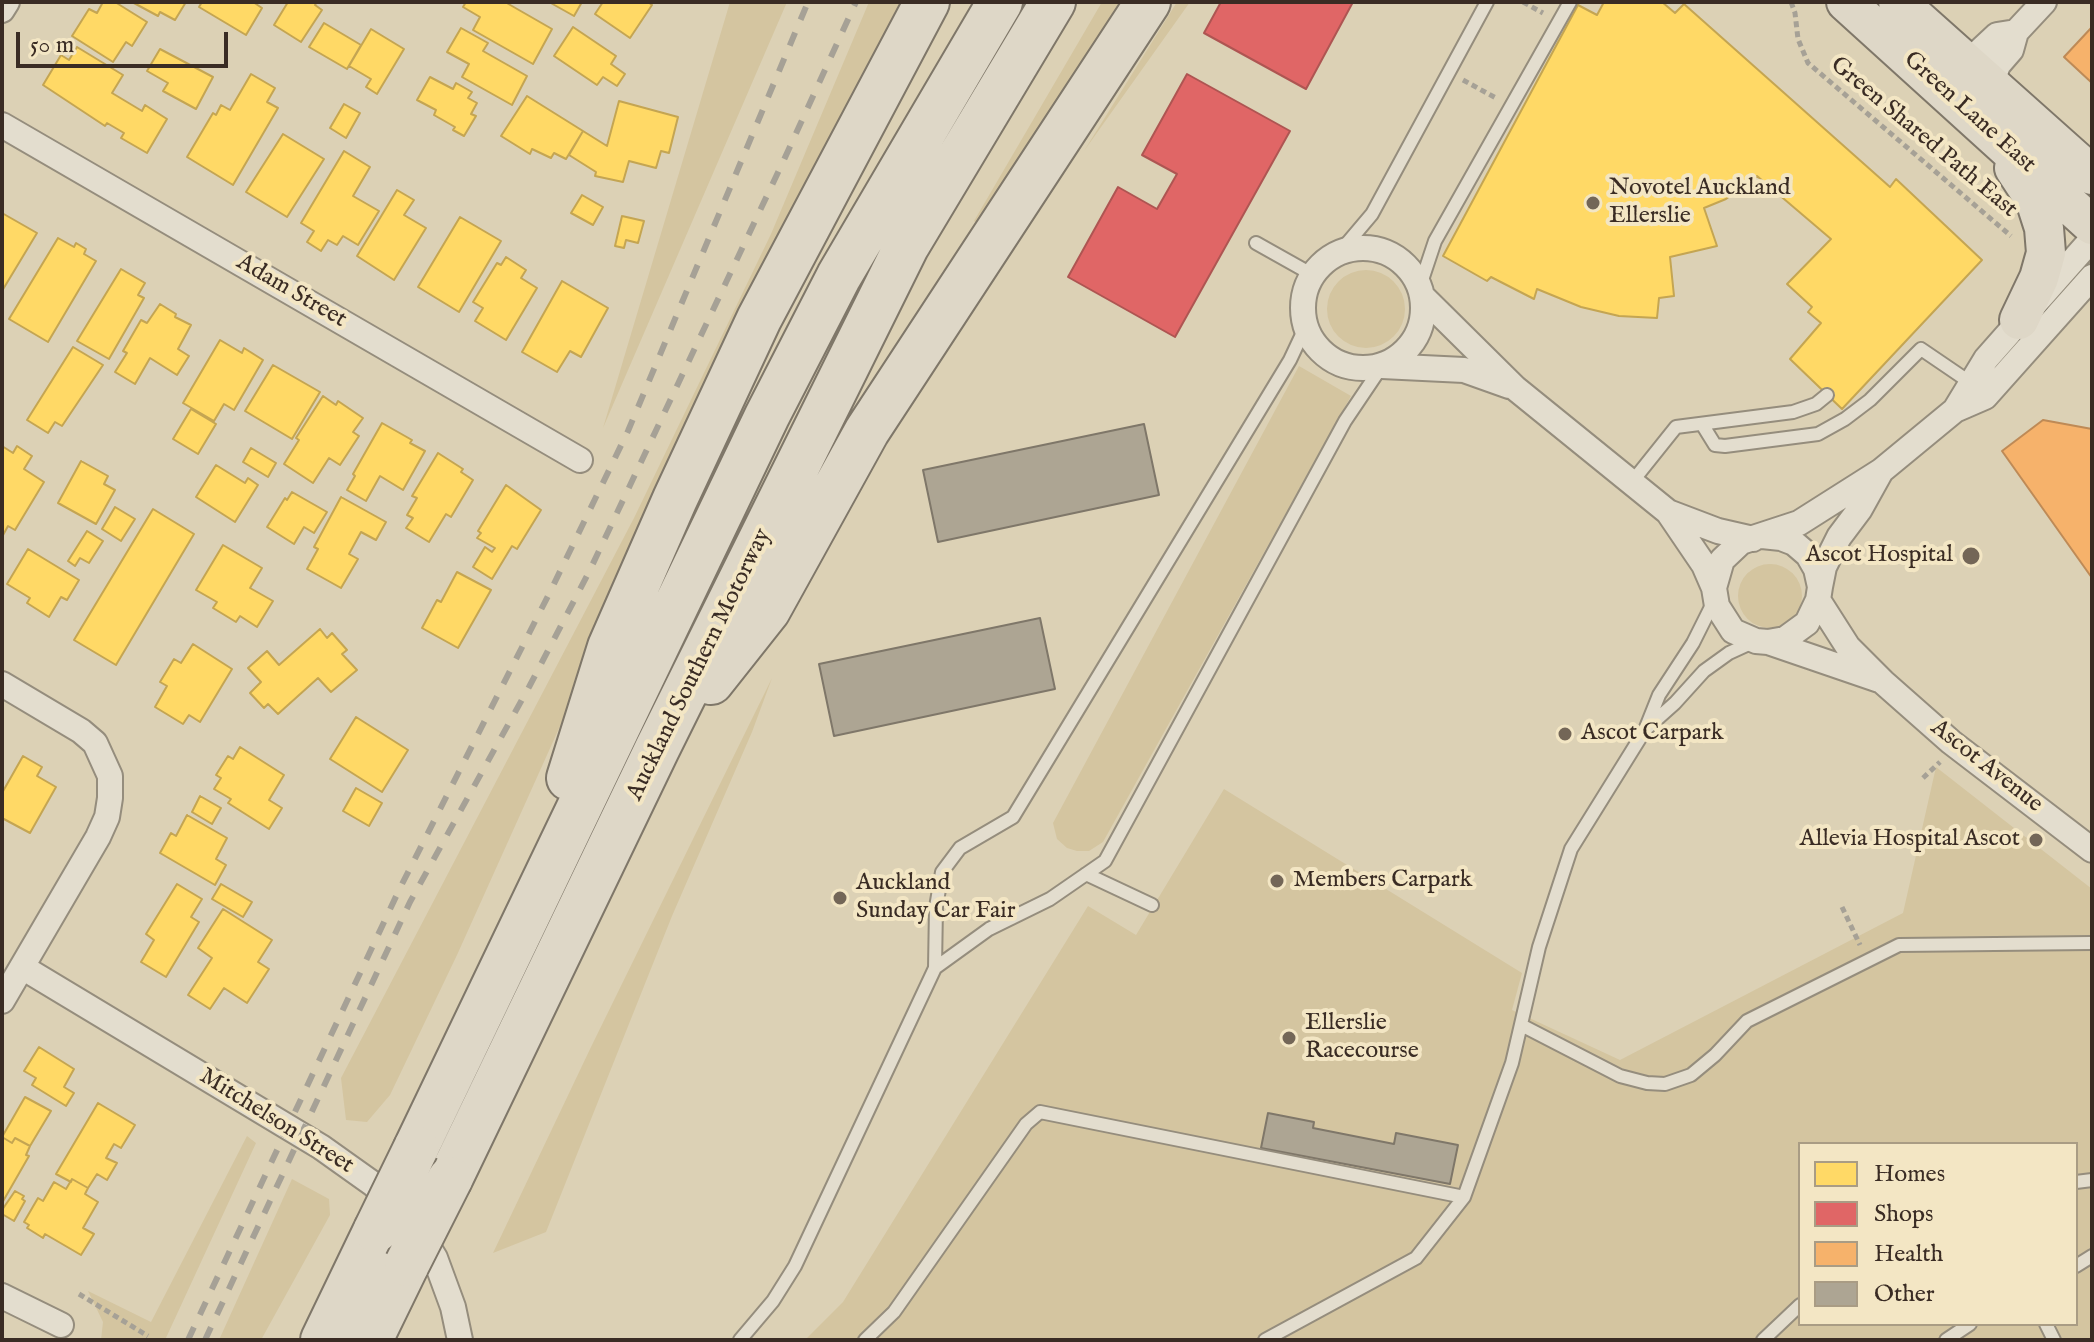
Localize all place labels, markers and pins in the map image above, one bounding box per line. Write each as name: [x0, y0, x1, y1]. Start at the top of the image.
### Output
place label: Novotel Auckland Ellerslie: [1609, 175, 1791, 231]
marker: Novotel Auckland Ellerslie: [1584, 194, 1602, 212]
place label: Ascot Hospital: [1806, 542, 1953, 570]
marker: Ascot Hospital: [1960, 545, 1982, 567]
place label: Ascot Carpark: [1581, 720, 1724, 748]
marker: Ascot Carpark: [1556, 725, 1574, 743]
place label: Allevia Hospital Ascot: [1800, 826, 2020, 854]
marker: Allevia Hospital Ascot: [2027, 831, 2045, 849]
place label: Members Carpark: [1293, 867, 1472, 895]
place label: Auckland Sunday Car Fair: [856, 870, 1016, 926]
marker: Members Carpark: [1268, 872, 1286, 890]
marker: Auckland Sunday Car Fair: [831, 889, 849, 907]
place label: Ellerslie Racecourse: [1305, 1010, 1419, 1066]
marker: Ellerslie Racecourse: [1280, 1029, 1298, 1047]

